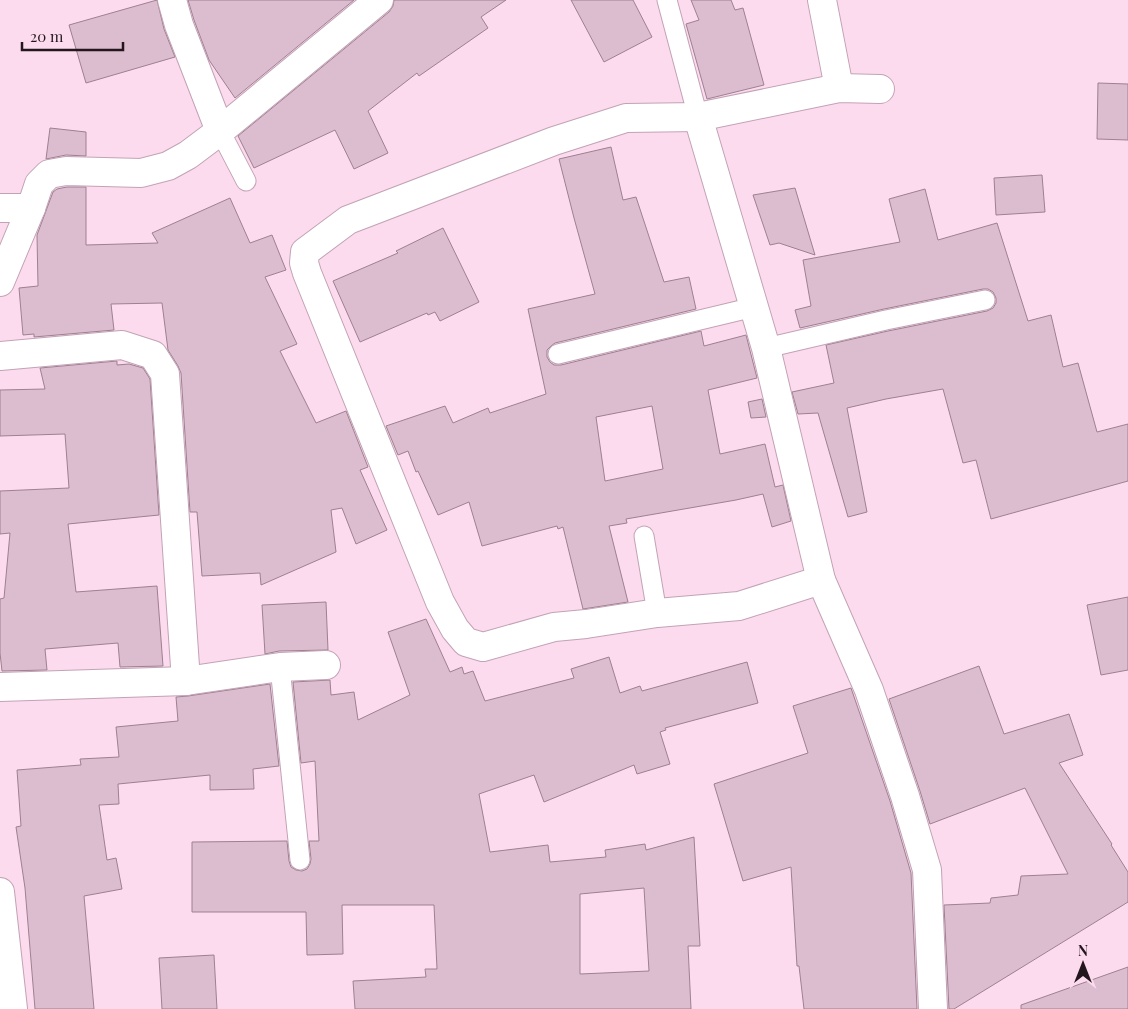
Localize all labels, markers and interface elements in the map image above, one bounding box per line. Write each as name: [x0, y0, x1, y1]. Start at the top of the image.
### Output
scale bar: [22, 20, 124, 52]
text: 20 m: [30, 26, 64, 46]
north arrow: [1058, 939, 1108, 989]
text: N: [1078, 941, 1088, 960]

